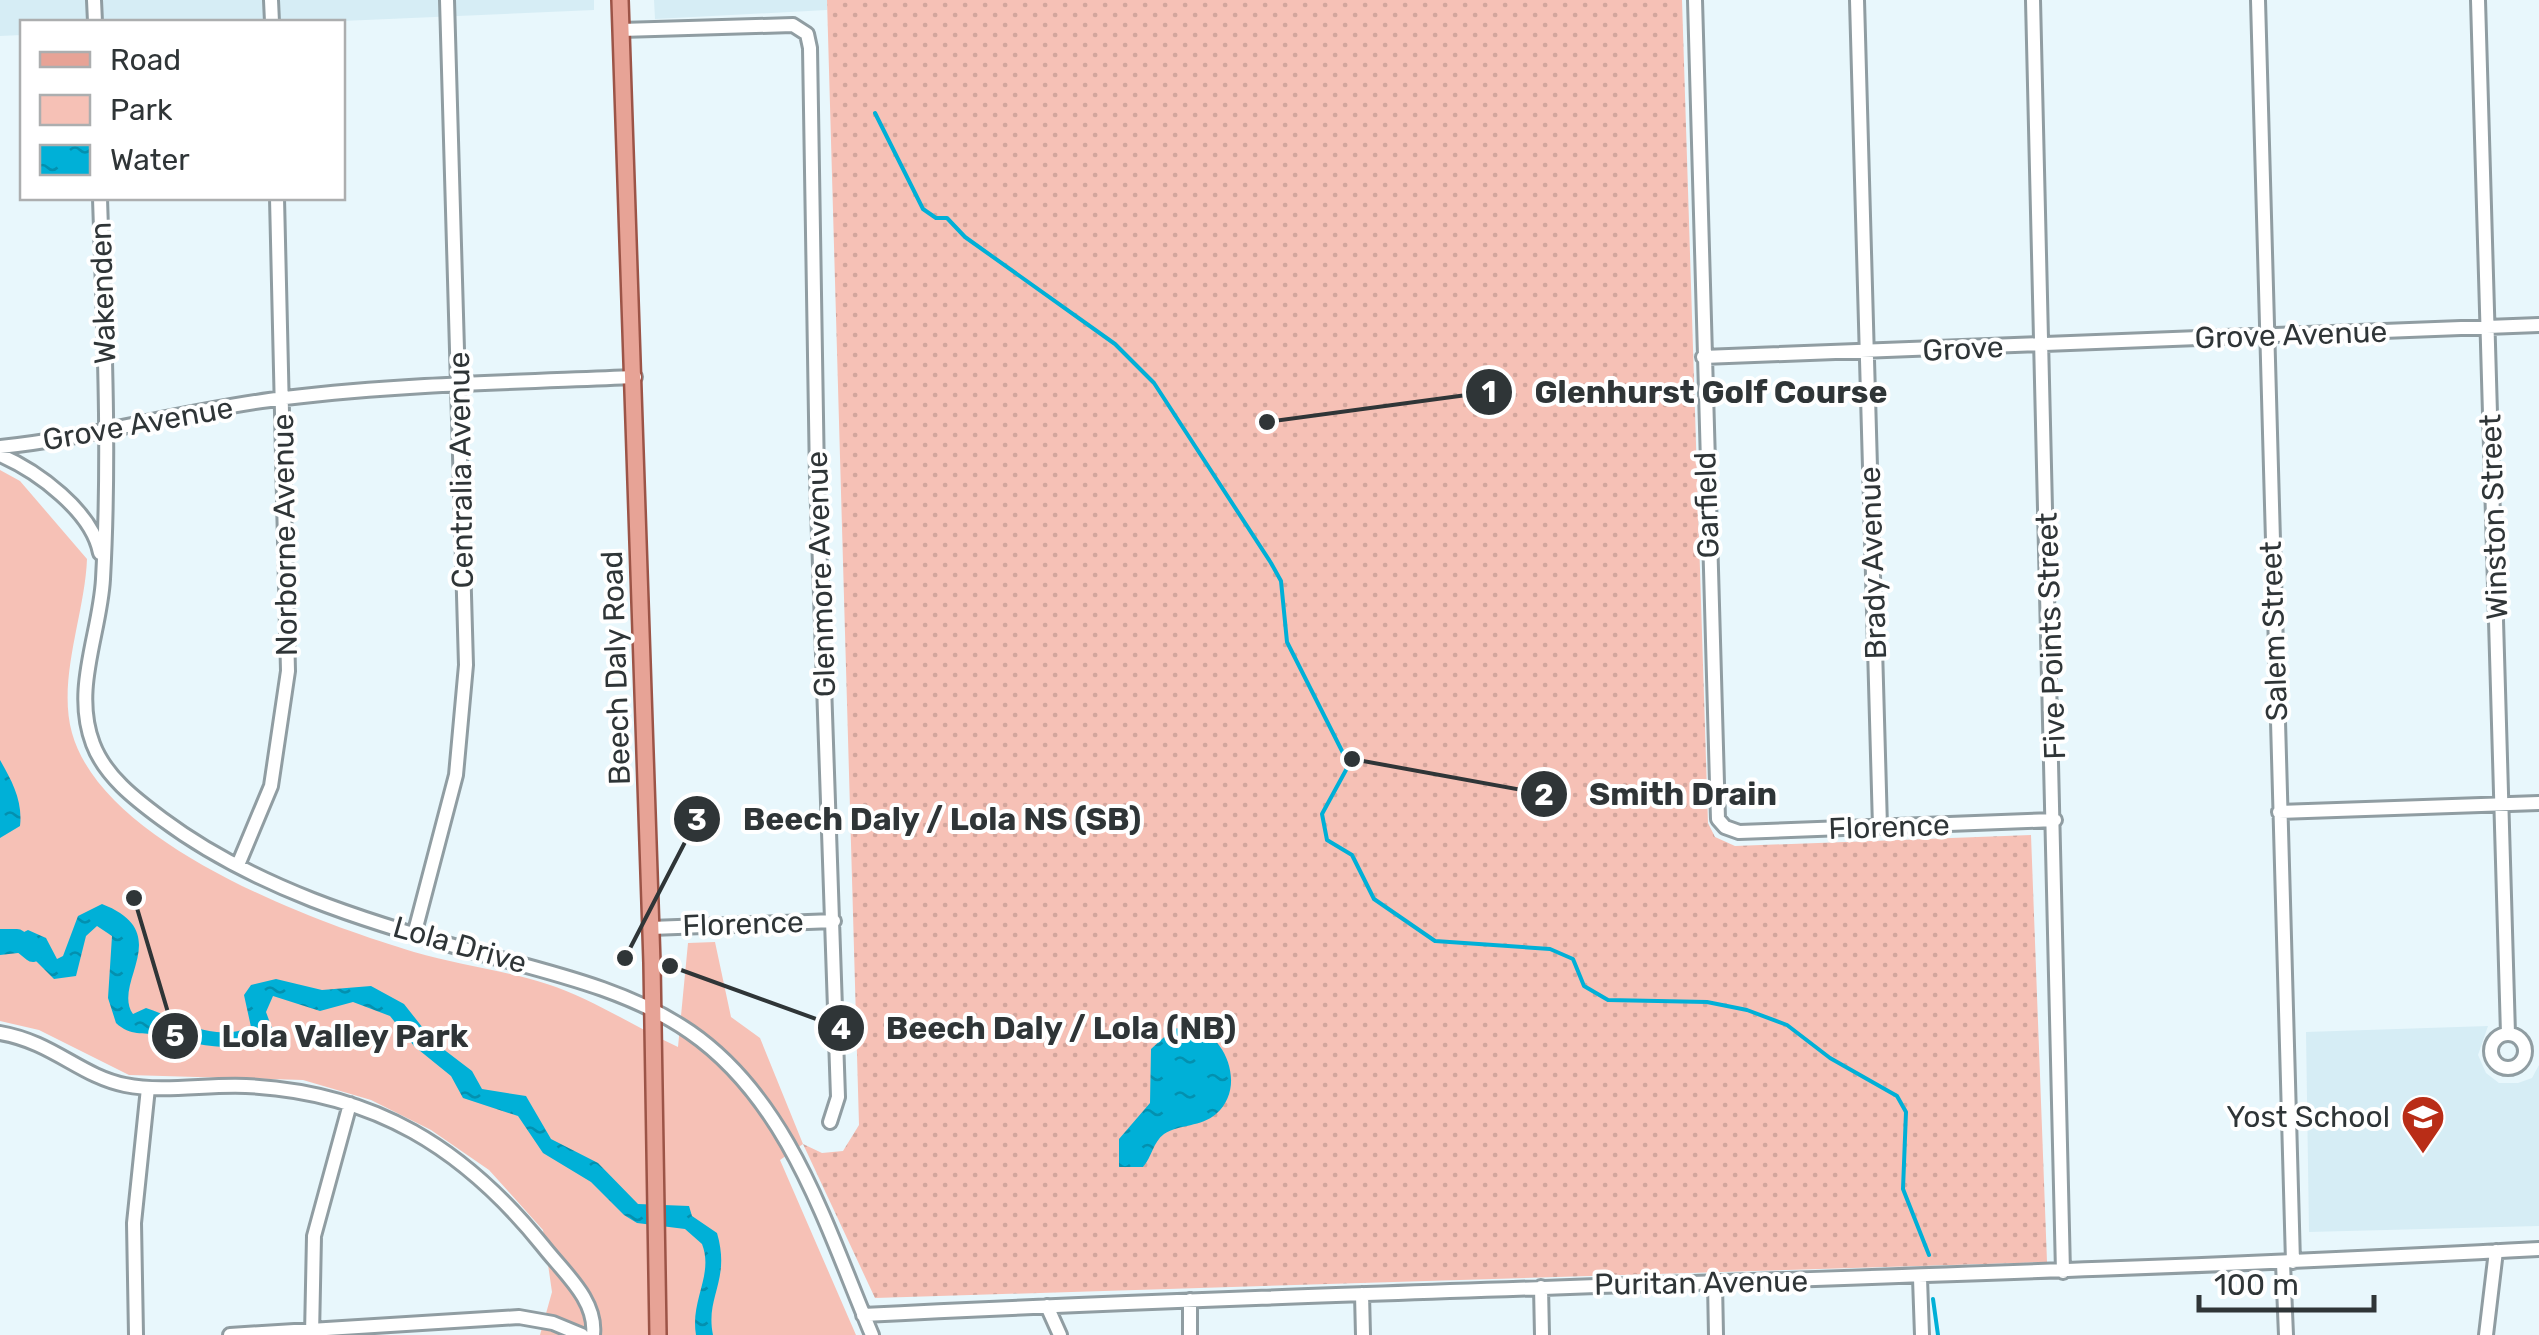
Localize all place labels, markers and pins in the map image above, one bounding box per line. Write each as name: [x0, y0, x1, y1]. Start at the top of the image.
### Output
callout: Glenhurst Golf Course: [1464, 361, 1907, 423]
callout: Smith Drain: [1519, 763, 1797, 825]
callout: Beech Daly / Lola NS (SB): [672, 788, 1161, 850]
callout: Beech Daly / Lola (NB): [816, 997, 1257, 1059]
callout: Lola Valley Park: [150, 1005, 489, 1067]
school or university icon: Yost School: [2400, 1094, 2446, 1155]
place label: Yost School: [2226, 1099, 2390, 1135]

